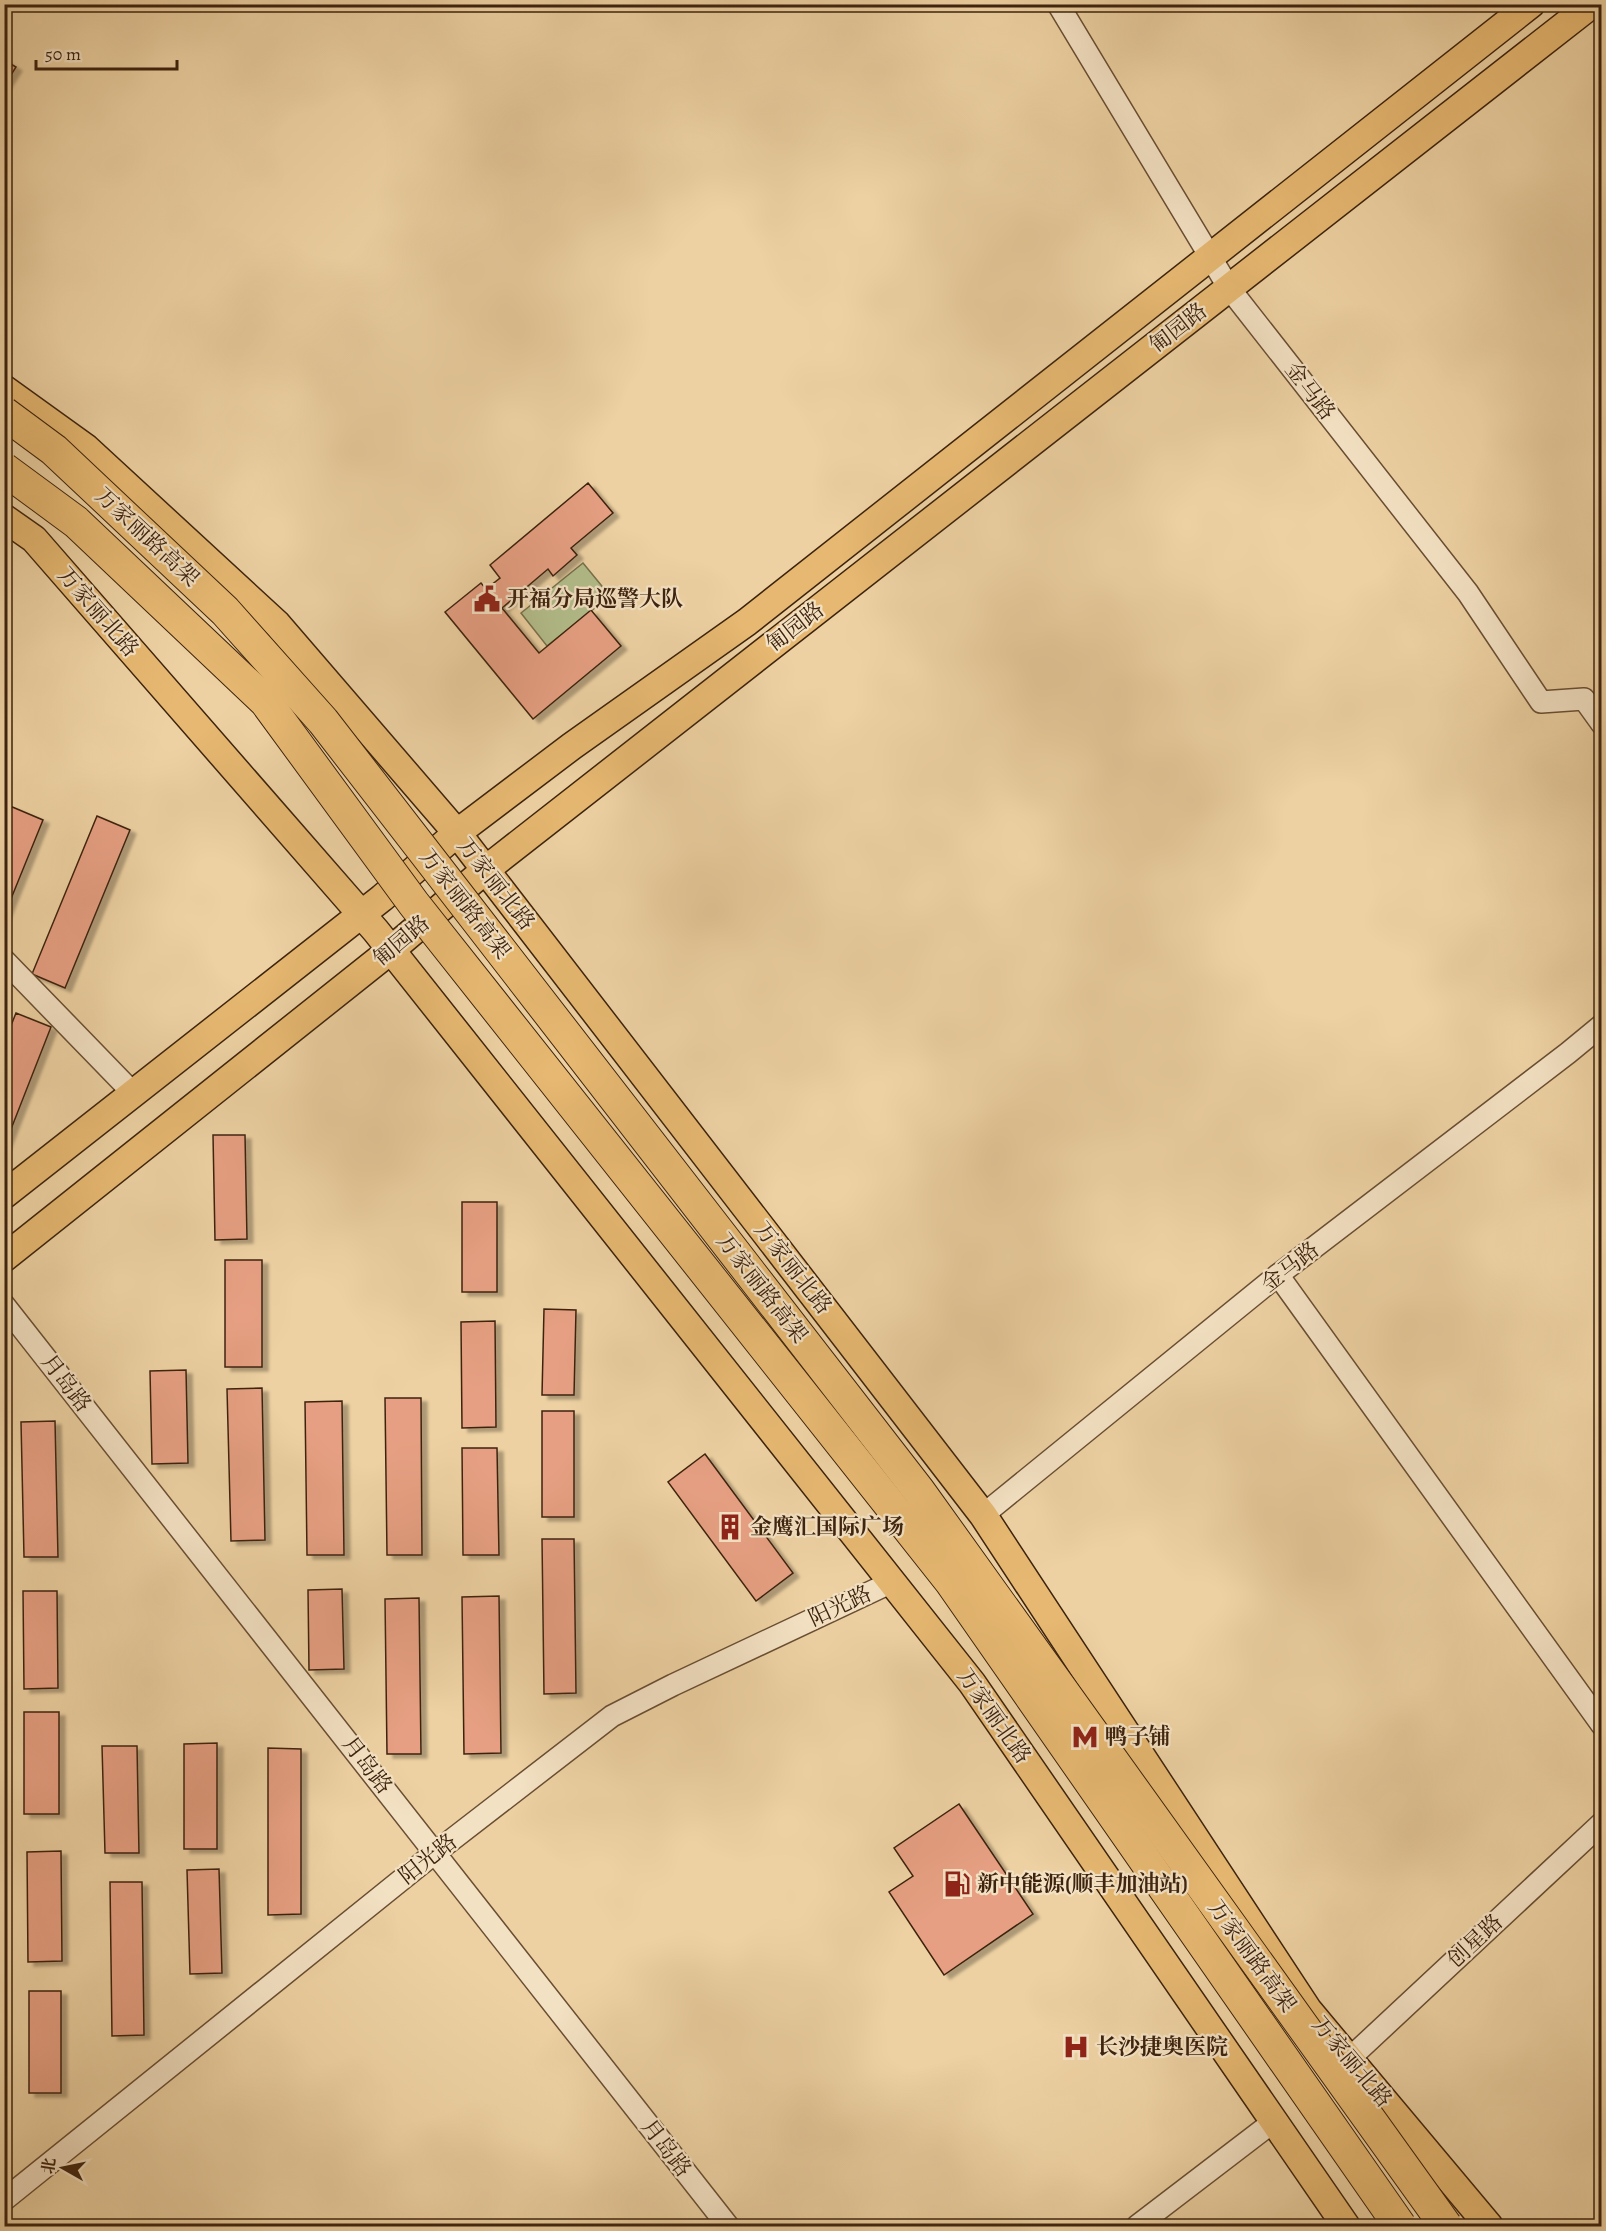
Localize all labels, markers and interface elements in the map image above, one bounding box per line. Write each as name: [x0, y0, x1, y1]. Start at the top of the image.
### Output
scale bar: [36, 33, 177, 71]
text: 50 m: [45, 42, 81, 66]
street label: 匍园路: [1143, 296, 1213, 360]
street label: 金马路: [1278, 356, 1342, 426]
street label: 万家丽路高架: [88, 481, 206, 593]
street label: 万家丽北路: [51, 561, 145, 663]
public building icon: 开福分局巡警大队: [472, 584, 502, 614]
place label: 开福分局巡警大队: [507, 584, 683, 614]
street label: 匍园路: [760, 595, 830, 659]
street label: 万家丽北路: [450, 831, 542, 937]
street label: 万家丽路高架: [413, 843, 517, 965]
street label: 匍园路: [366, 908, 436, 974]
street label: 万家丽北路: [747, 1215, 839, 1321]
street label: 万家丽路高架: [710, 1227, 814, 1349]
street label: 金马路: [1255, 1235, 1325, 1299]
street label: 月岛路: [34, 1348, 98, 1418]
building icon: 金鹰汇国际广场: [715, 1512, 745, 1542]
place label: 金鹰汇国际广场: [750, 1512, 904, 1542]
street label: 阳光路: [804, 1578, 876, 1634]
street label: 万家丽北路: [950, 1662, 1038, 1770]
metro station icon: 鸭子铺: [1070, 1722, 1100, 1752]
place label: 鸭子铺: [1105, 1722, 1171, 1752]
street label: 月岛路: [335, 1730, 399, 1800]
street label: 阳光路: [393, 1827, 463, 1891]
fuel station icon: 新中能源(顺丰加油站): [942, 1869, 972, 1899]
place label: 新中能源(顺丰加油站): [977, 1869, 1188, 1899]
street label: 万家丽路高架: [1201, 1894, 1303, 2018]
street label: 创星路: [1441, 1908, 1509, 1974]
street label: 万家丽北路: [1305, 2010, 1399, 2114]
hospital icon: 长沙捷奥医院: [1061, 2032, 1091, 2062]
place label: 长沙捷奥医院: [1096, 2032, 1228, 2062]
street label: 月岛路: [634, 2113, 698, 2183]
north arrow: [33, 2138, 93, 2198]
text: 北: [37, 2156, 61, 2175]

